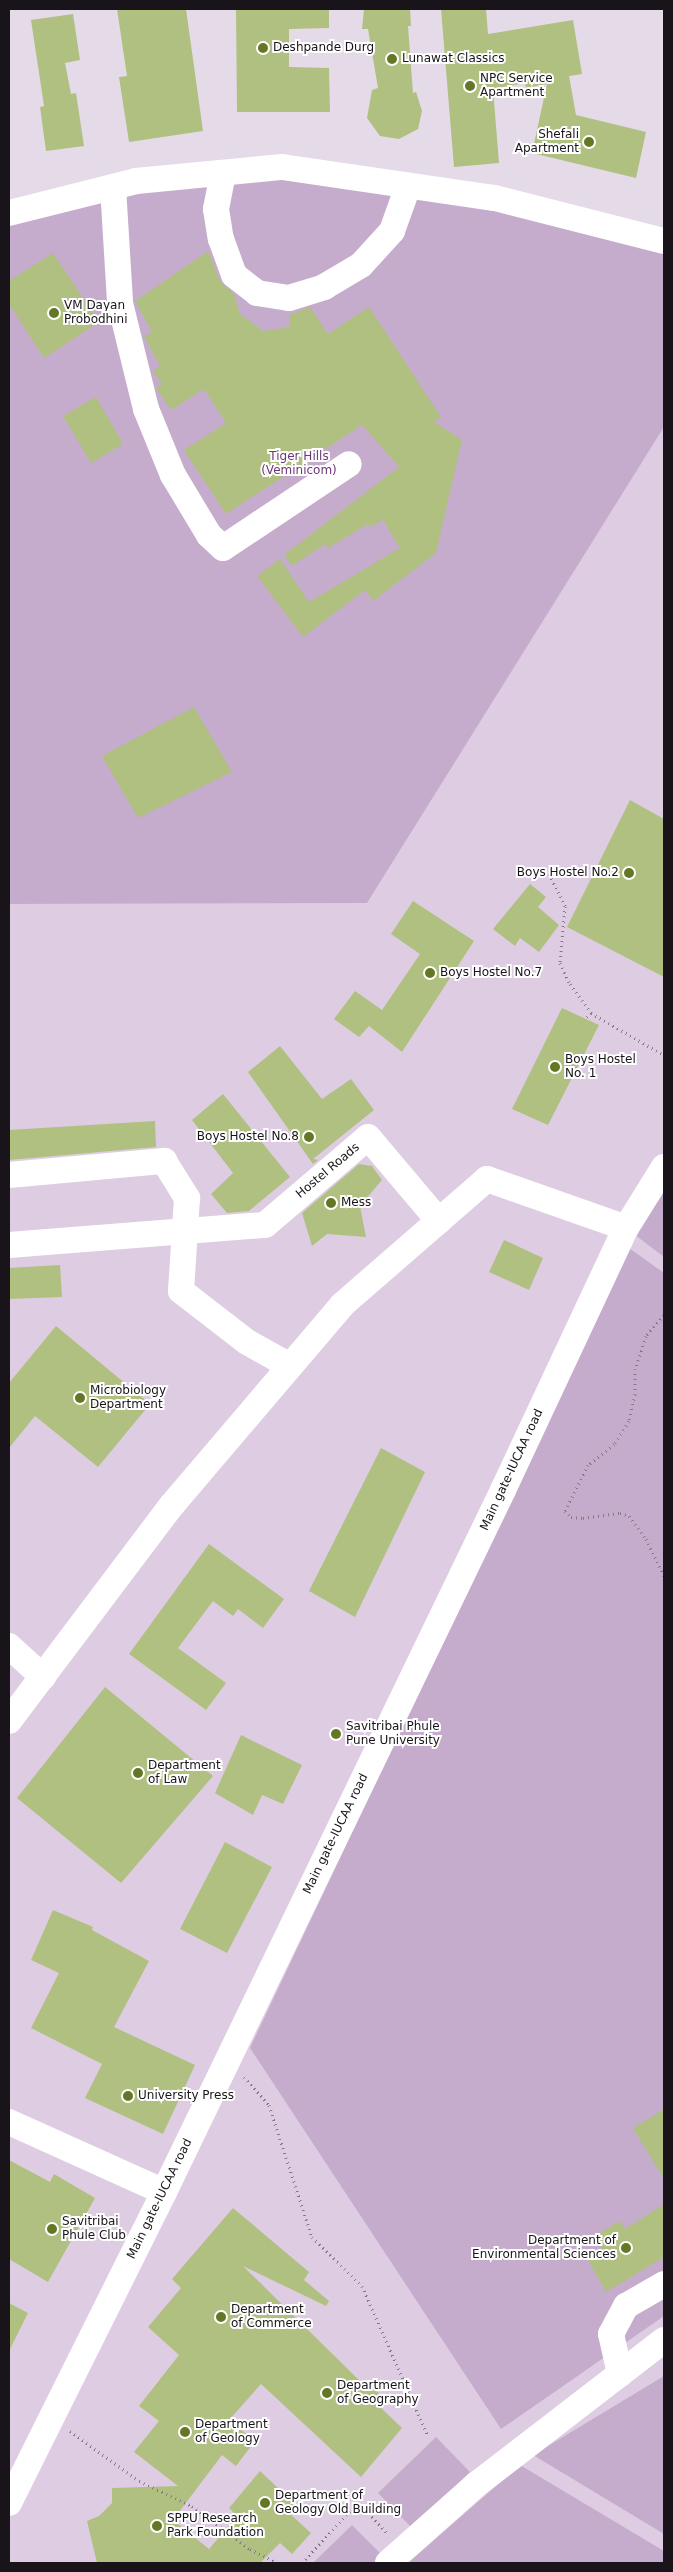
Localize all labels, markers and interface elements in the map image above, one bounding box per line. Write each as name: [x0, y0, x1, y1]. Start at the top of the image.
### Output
place label: Deshpande Durg: [273, 41, 374, 55]
marker: Deshpande Durg: [257, 42, 269, 54]
place label: Lunawat Classics: [402, 52, 504, 66]
marker: Lunawat Classics: [386, 53, 398, 65]
place label: NPC Service Apartment: [480, 72, 553, 100]
marker: NPC Service Apartment: [464, 80, 476, 92]
place label: Shefali Apartment: [515, 128, 579, 156]
marker: Shefali Apartment: [583, 136, 595, 148]
place label: VM Dayan Probodhini: [64, 299, 127, 327]
marker: VM Dayan Probodhini: [48, 307, 60, 319]
park label: Tiger Hills (Veminicom): [261, 450, 337, 478]
place label: Boys Hostel No.2: [517, 866, 619, 880]
marker: Boys Hostel No.2: [623, 867, 635, 879]
place label: Boys Hostel No.7: [440, 966, 542, 980]
marker: Boys Hostel No.7: [424, 967, 436, 979]
place label: Boys Hostel No. 1: [565, 1053, 636, 1081]
marker: Boys Hostel No. 1: [549, 1061, 561, 1073]
place label: Boys Hostel No.8: [197, 1130, 299, 1144]
marker: Boys Hostel No.8: [303, 1131, 315, 1143]
street label: Hostel Roads: [293, 1140, 363, 1202]
place label: Mess: [341, 1196, 371, 1210]
marker: Mess: [325, 1197, 337, 1209]
place label: Microbiology Department: [90, 1384, 166, 1412]
marker: Microbiology Department: [74, 1392, 86, 1404]
street label: Main gate-IUCAA road: [478, 1407, 546, 1533]
place label: Savitribai Phule Pune University: [346, 1720, 440, 1748]
marker: Savitribai Phule Pune University: [330, 1728, 342, 1740]
place label: Department of Law: [148, 1759, 221, 1787]
marker: Department of Law: [132, 1767, 144, 1779]
street label: Main gate-IUCAA road: [301, 1771, 371, 1897]
place label: University Press: [138, 2089, 234, 2103]
marker: University Press: [122, 2090, 134, 2102]
street label: Main gate-IUCAA road: [125, 2136, 195, 2262]
place label: Savitribai Phule Club: [62, 2215, 126, 2243]
marker: Savitribai Phule Club: [46, 2223, 58, 2235]
place label: Department of Environmental Sciences: [472, 2234, 616, 2262]
marker: Department of Environmental Sciences: [620, 2242, 632, 2254]
place label: Department of Commerce: [231, 2303, 312, 2331]
marker: Department of Commerce: [215, 2311, 227, 2323]
place label: Department of Geography: [337, 2379, 419, 2407]
marker: Department of Geography: [321, 2387, 333, 2399]
place label: Department of Geology: [195, 2418, 268, 2446]
marker: Department of Geology: [179, 2426, 191, 2438]
place label: Department of Geology Old Building: [275, 2489, 401, 2517]
marker: Department of Geology Old Building: [259, 2497, 271, 2509]
place label: SPPU Research Park Foundation: [167, 2512, 264, 2540]
marker: SPPU Research Park Foundation: [151, 2520, 163, 2532]

